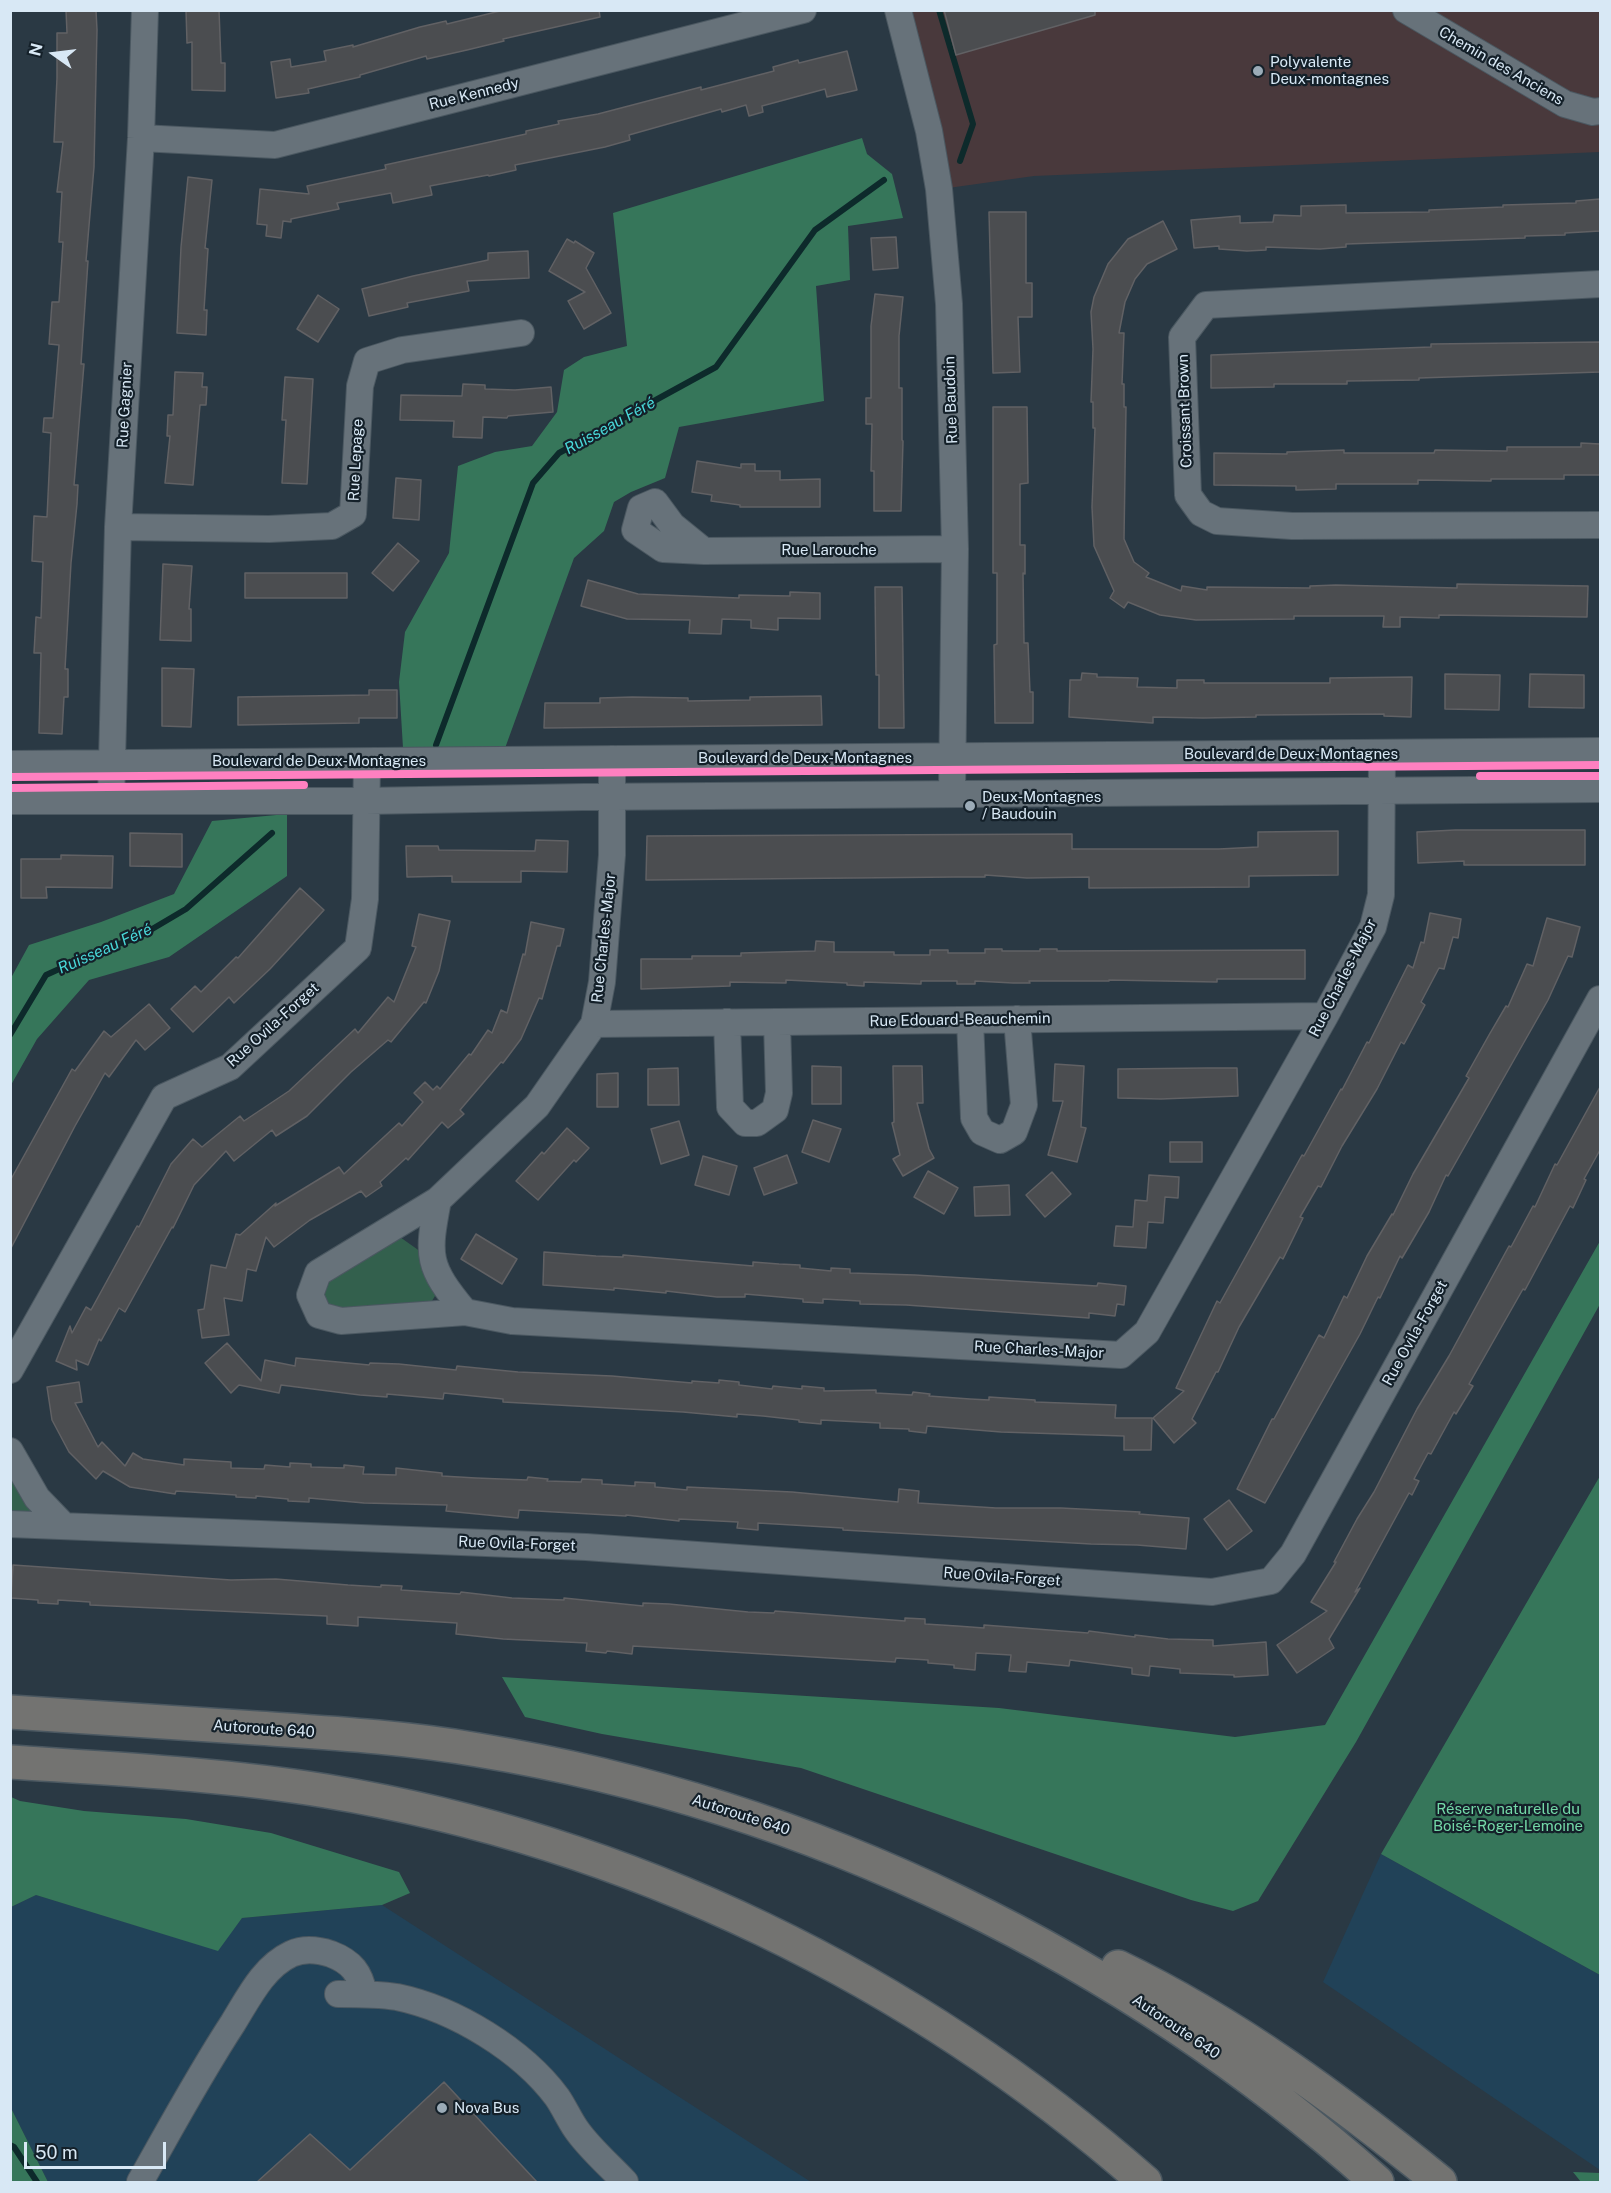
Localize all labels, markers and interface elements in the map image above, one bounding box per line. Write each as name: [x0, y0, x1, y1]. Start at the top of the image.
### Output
street label: Chemin des Anciens: [1435, 23, 1567, 109]
north arrow: [24, 24, 84, 84]
text: N: [25, 41, 47, 58]
place label: Polyvalente Deux-montagnes: [1270, 53, 1389, 88]
marker: Polyvalente Deux-montagnes: [1251, 64, 1265, 78]
street label: Rue Kennedy: [427, 74, 521, 114]
street label: Croissant Brown: [1174, 354, 1196, 468]
street label: Rue Baudoin: [940, 356, 962, 444]
street label: Rue Gagnier: [114, 361, 136, 449]
water label: Ruisseau Féré: [561, 393, 659, 459]
street label: Rue Lepage: [345, 418, 367, 502]
street label: Rue Larouche: [781, 541, 877, 559]
street label: Boulevard de Deux-Montagnes: [1184, 745, 1398, 763]
street label: Boulevard de Deux-Montagnes: [698, 749, 912, 767]
street label: Boulevard de Deux-Montagnes: [212, 752, 426, 770]
place label: Deux-Montagnes / Baudouin: [982, 788, 1101, 823]
marker: Deux-Montagnes / Baudouin: [963, 799, 977, 813]
street label: Rue Charles-Major: [588, 872, 620, 1004]
street label: Rue Charles-Major: [1305, 916, 1381, 1040]
water label: Ruisseau Féré: [55, 920, 155, 978]
street label: Rue Ovila-Forget: [223, 979, 323, 1071]
street label: Rue Edouard-Beauchemin: [869, 1009, 1051, 1031]
street label: Rue Ovila-Forget: [1379, 1277, 1451, 1389]
street label: Rue Charles-Major: [974, 1338, 1104, 1362]
street label: Rue Ovila-Forget: [458, 1533, 576, 1555]
street label: Rue Ovila-Forget: [943, 1564, 1061, 1590]
street label: Autoroute 640: [213, 1716, 315, 1742]
street label: Autoroute 640: [690, 1791, 792, 1839]
park label: Réserve naturelle du Boisé-Roger-Lemoine: [1433, 1800, 1583, 1835]
street label: Autoroute 640: [1129, 1991, 1223, 2063]
place label: Nova Bus: [454, 2099, 519, 2117]
marker: Nova Bus: [435, 2101, 449, 2115]
scale bar: [27, 2130, 170, 2168]
text: 50 m: [35, 2142, 78, 2163]

